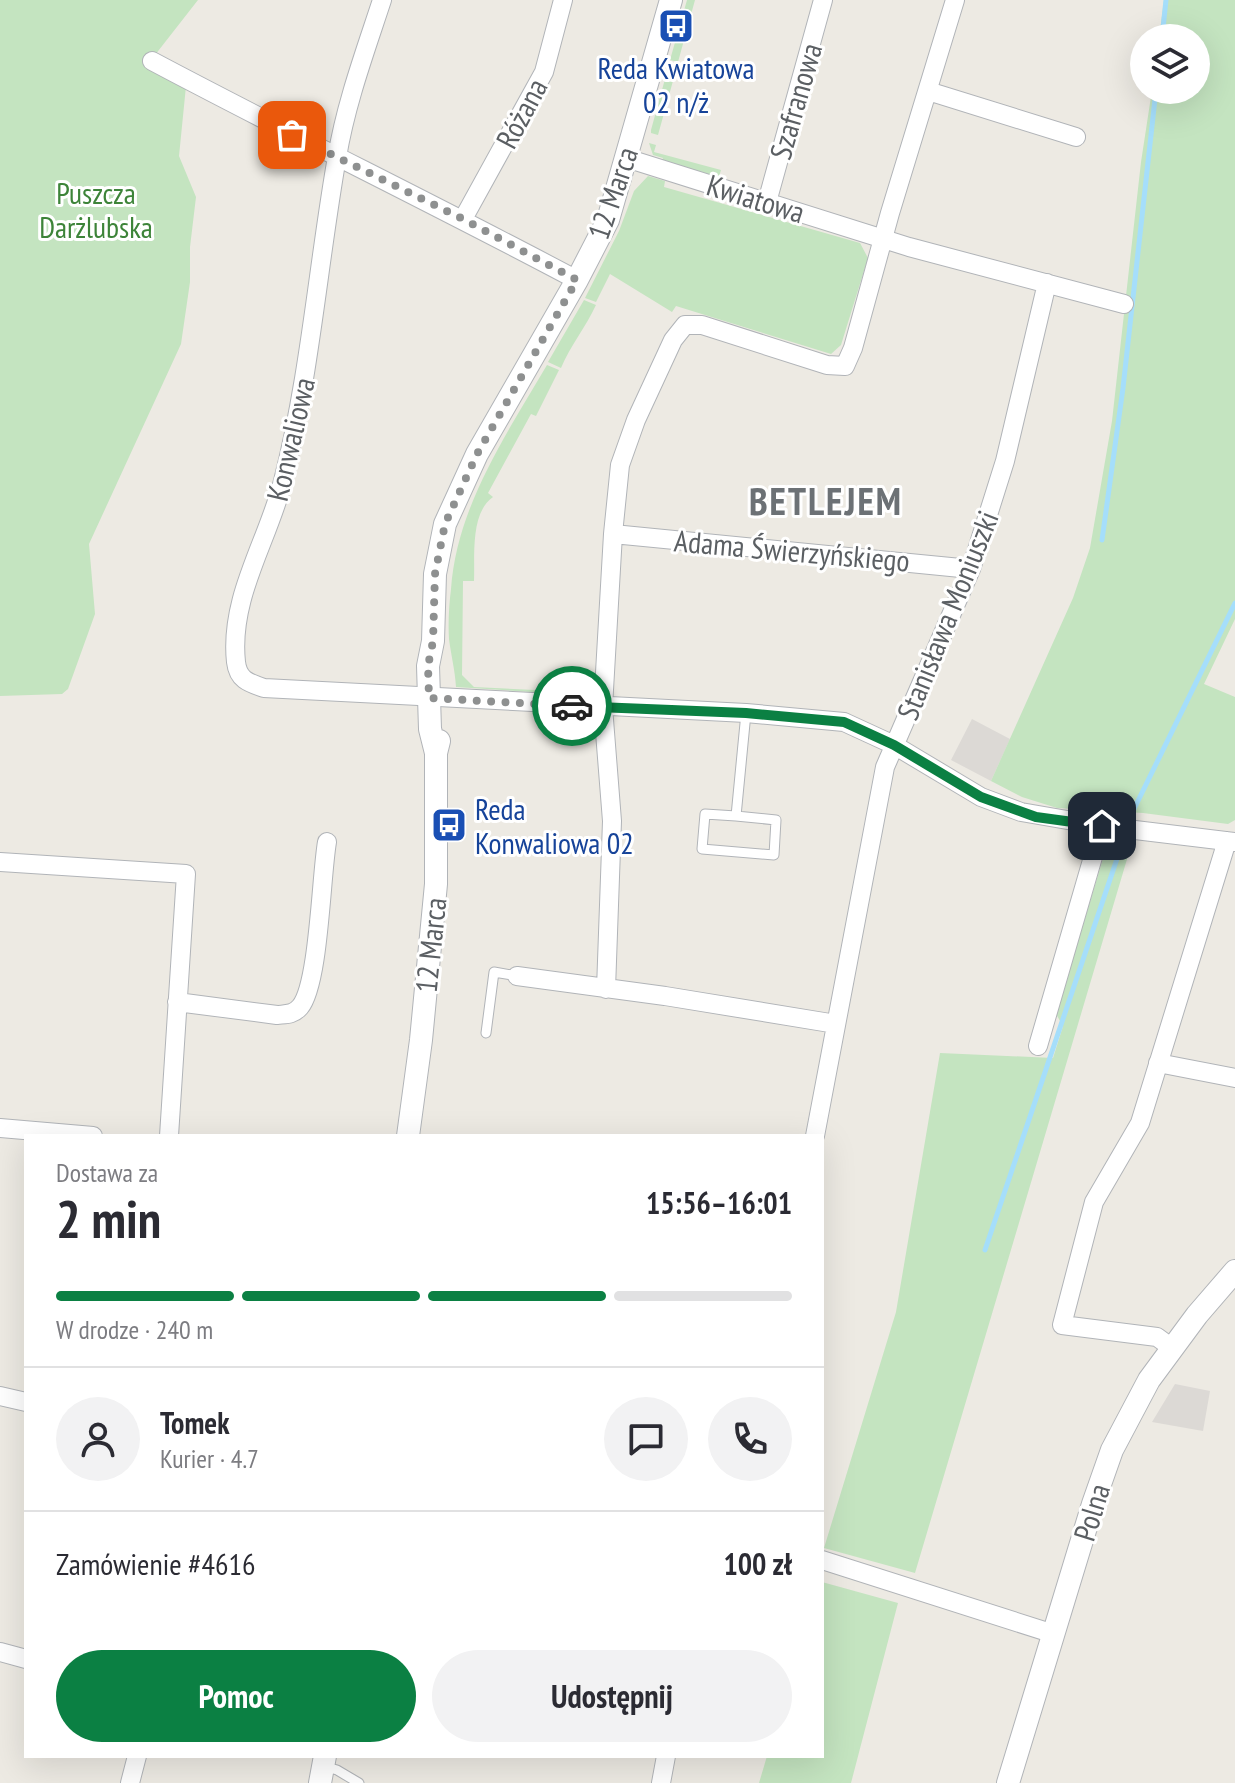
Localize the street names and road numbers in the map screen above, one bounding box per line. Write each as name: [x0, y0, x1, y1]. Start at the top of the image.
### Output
street label: Szafranowa: [760, 38, 830, 164]
street label: Różana: [486, 71, 556, 155]
street label: 12 Marca: [578, 142, 646, 244]
street label: Kwiatowa: [702, 165, 810, 231]
street label: Konwaliowa: [257, 374, 323, 504]
street label: Stanisława Moniuszki: [887, 505, 1007, 725]
street label: Adama Świerzyńskiego: [673, 520, 911, 580]
street label: 12 Marca: [406, 896, 454, 994]
street label: Polna: [1064, 1479, 1118, 1545]

